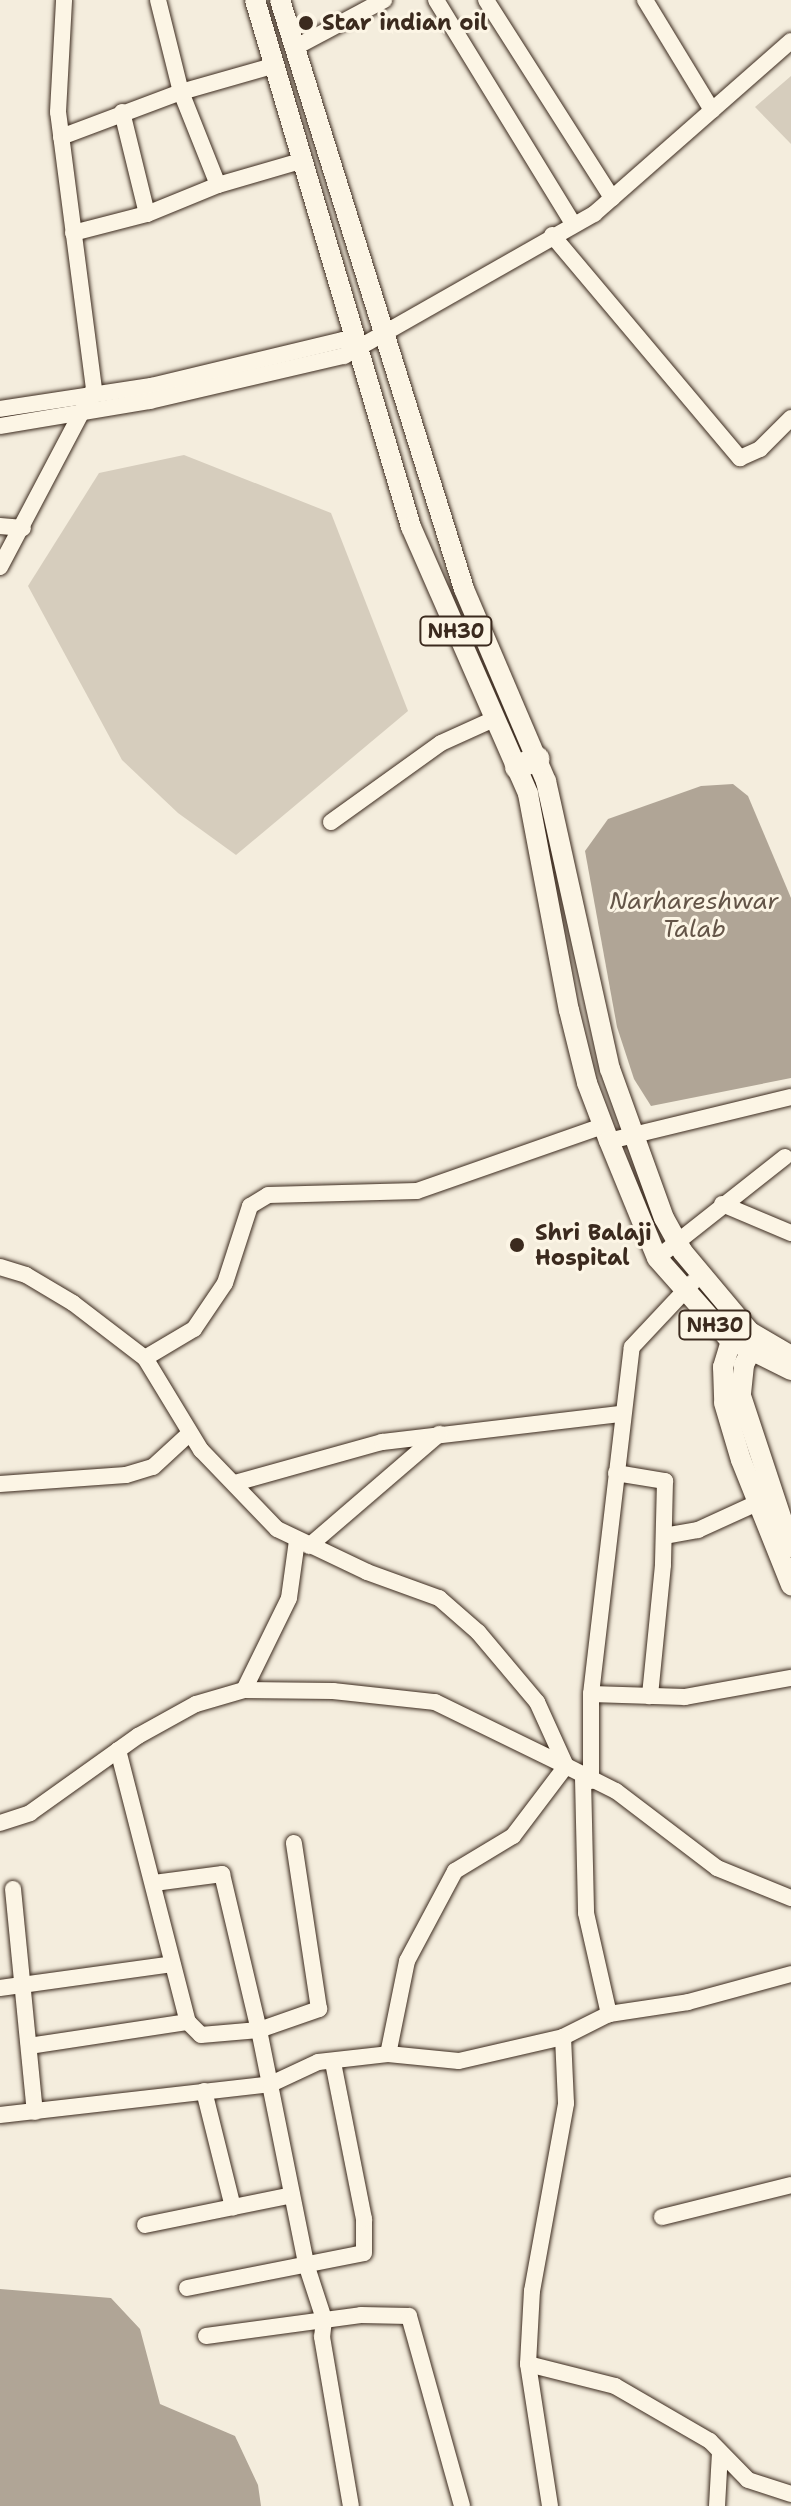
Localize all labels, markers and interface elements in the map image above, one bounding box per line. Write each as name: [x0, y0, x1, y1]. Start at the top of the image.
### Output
place label: Star indian oil: [322, 10, 488, 36]
marker: Star indian oil: [297, 14, 315, 32]
road number: NH30: [418, 615, 494, 647]
water label: Narhareshwar Talab: [609, 888, 779, 944]
place label: Shri Balaji Hospital: [535, 1219, 652, 1270]
marker: Shri Balaji Hospital: [506, 1234, 528, 1256]
road number: NH30: [677, 1309, 753, 1341]

